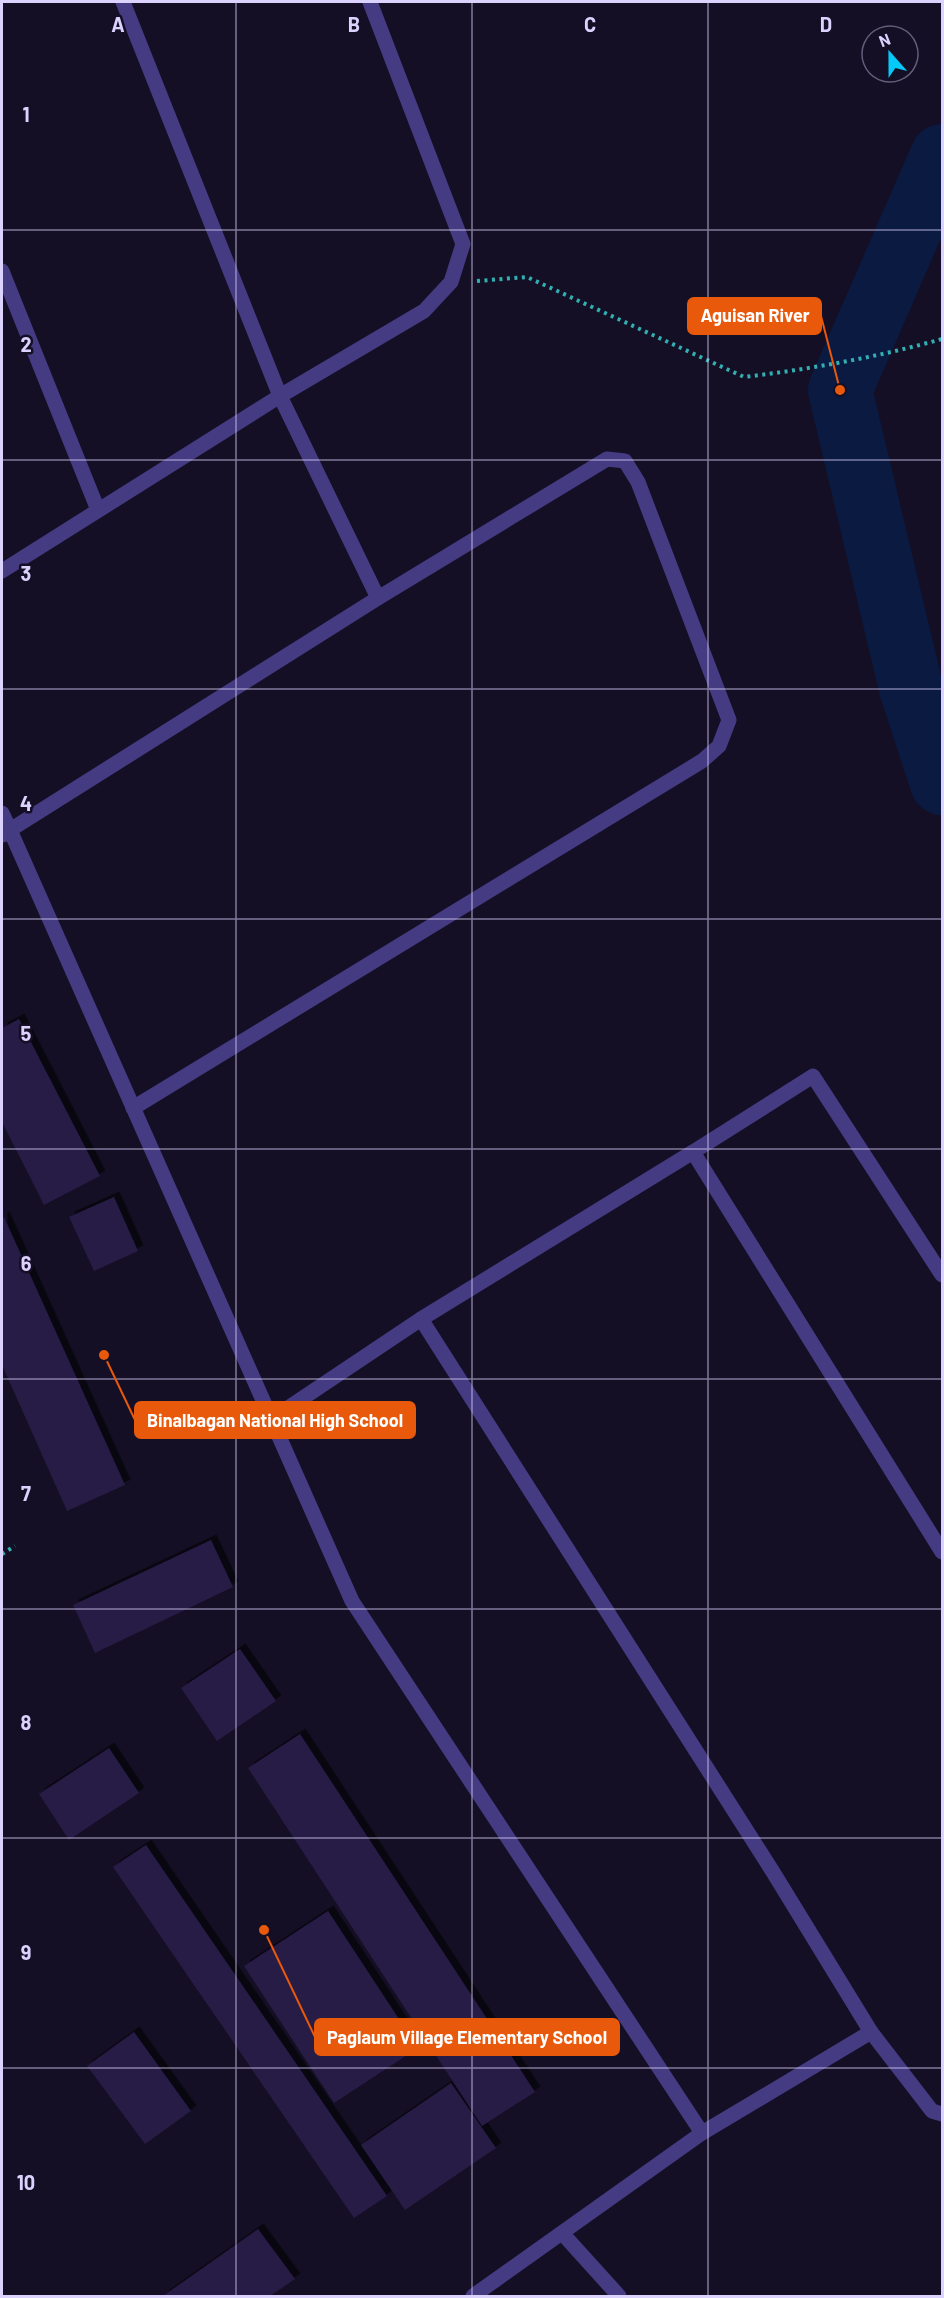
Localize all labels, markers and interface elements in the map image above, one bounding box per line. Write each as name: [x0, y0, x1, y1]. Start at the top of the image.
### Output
text: A: [111, 12, 125, 36]
text: B: [348, 12, 360, 36]
text: C: [584, 12, 596, 36]
text: D: [820, 12, 832, 36]
north arrow: [860, 24, 920, 84]
text: N: [876, 29, 893, 50]
text: 1: [22, 102, 30, 126]
callout: Aguisan River: [688, 298, 821, 334]
text: Aguisan River: [700, 304, 810, 326]
text: 2: [20, 332, 32, 356]
text: 3: [21, 561, 31, 585]
text: 4: [20, 791, 32, 815]
text: 5: [21, 1021, 32, 1045]
text: 6: [21, 1251, 32, 1275]
callout: Binalbagan National High School: [135, 1402, 415, 1438]
text: Binalbagan National High School: [147, 1409, 403, 1431]
text: 7: [21, 1481, 31, 1505]
text: 8: [21, 1710, 32, 1734]
text: 9: [21, 1940, 31, 1964]
callout: Paglaum Village Elementary School: [315, 2019, 619, 2055]
text: Paglaum Village Elementary School: [327, 2026, 607, 2048]
text: 10: [17, 2170, 35, 2194]

